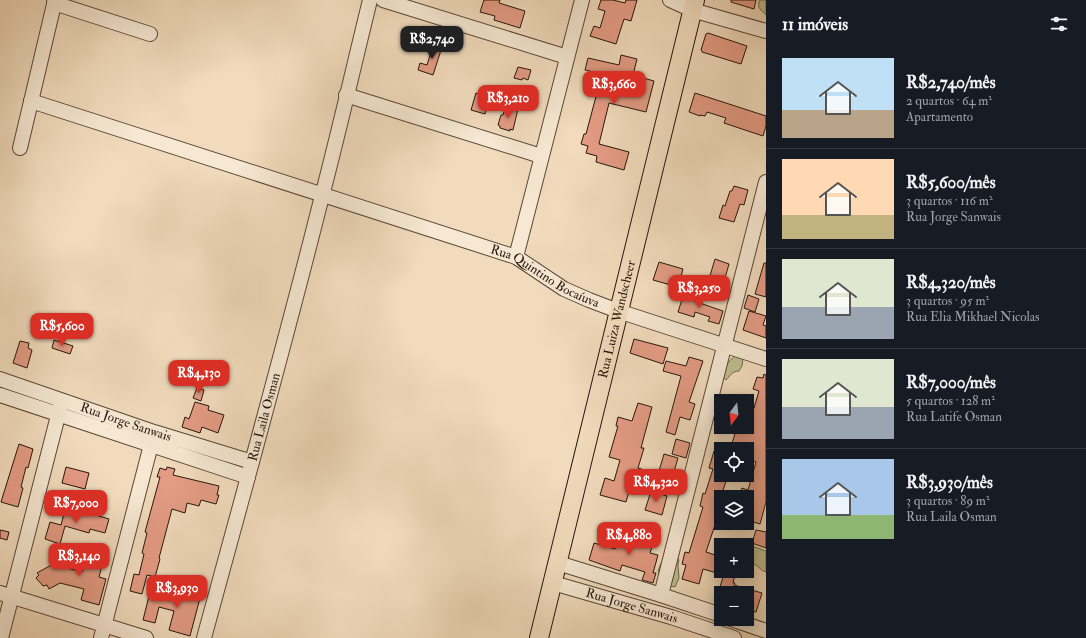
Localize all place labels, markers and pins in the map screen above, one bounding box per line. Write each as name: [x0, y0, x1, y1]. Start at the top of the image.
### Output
pin: R$2,740: [395, 26, 469, 60]
pin: R$3,660: [577, 71, 651, 105]
pin: R$3,210: [471, 85, 545, 119]
pin: R$3,250: [662, 275, 736, 309]
pin: R$5,600: [25, 313, 99, 347]
pin: R$4,130: [162, 360, 236, 394]
pin: R$4,320: [619, 469, 693, 503]
pin: R$7,000: [39, 490, 113, 524]
pin: R$4,880: [592, 522, 666, 556]
pin: R$3,140: [42, 543, 116, 577]
pin: R$3,930: [140, 575, 214, 609]

